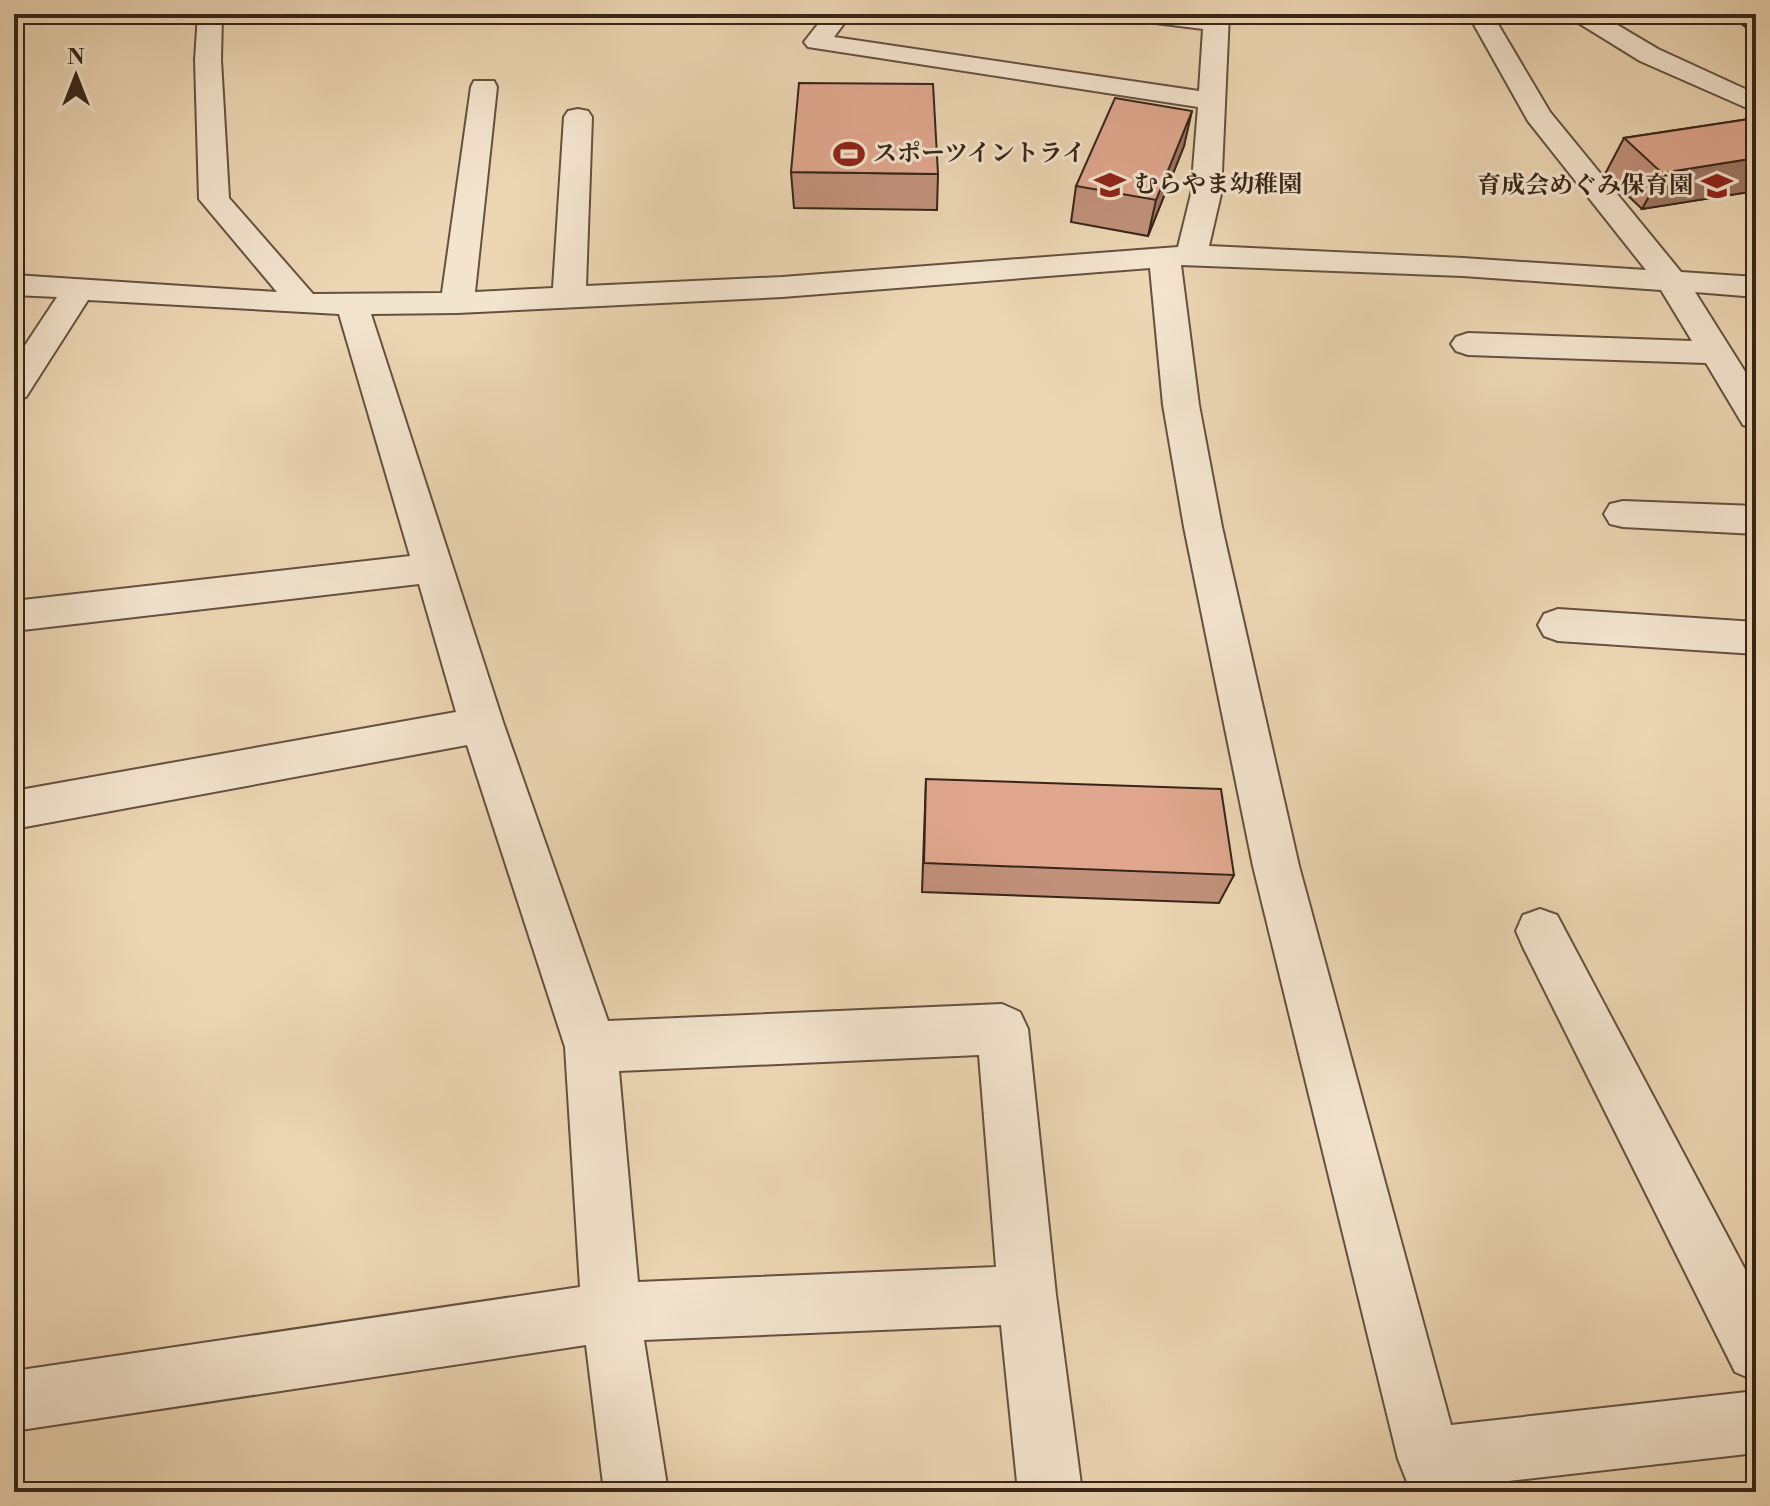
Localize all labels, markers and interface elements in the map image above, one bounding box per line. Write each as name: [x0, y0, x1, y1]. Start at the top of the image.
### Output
north arrow: [36, 36, 116, 116]
text: N: [67, 44, 85, 71]
sports icon: スポーツイントライ: [832, 137, 866, 171]
place label: スポーツイントライ: [873, 139, 1086, 169]
school or university icon: むらやま幼稚園: [1093, 168, 1127, 202]
school or university icon: 育成会めぐみ保育園: [1700, 169, 1734, 203]
place label: むらやま幼稚園: [1134, 170, 1302, 200]
place label: 育成会めぐみ保育園: [1477, 171, 1693, 201]

